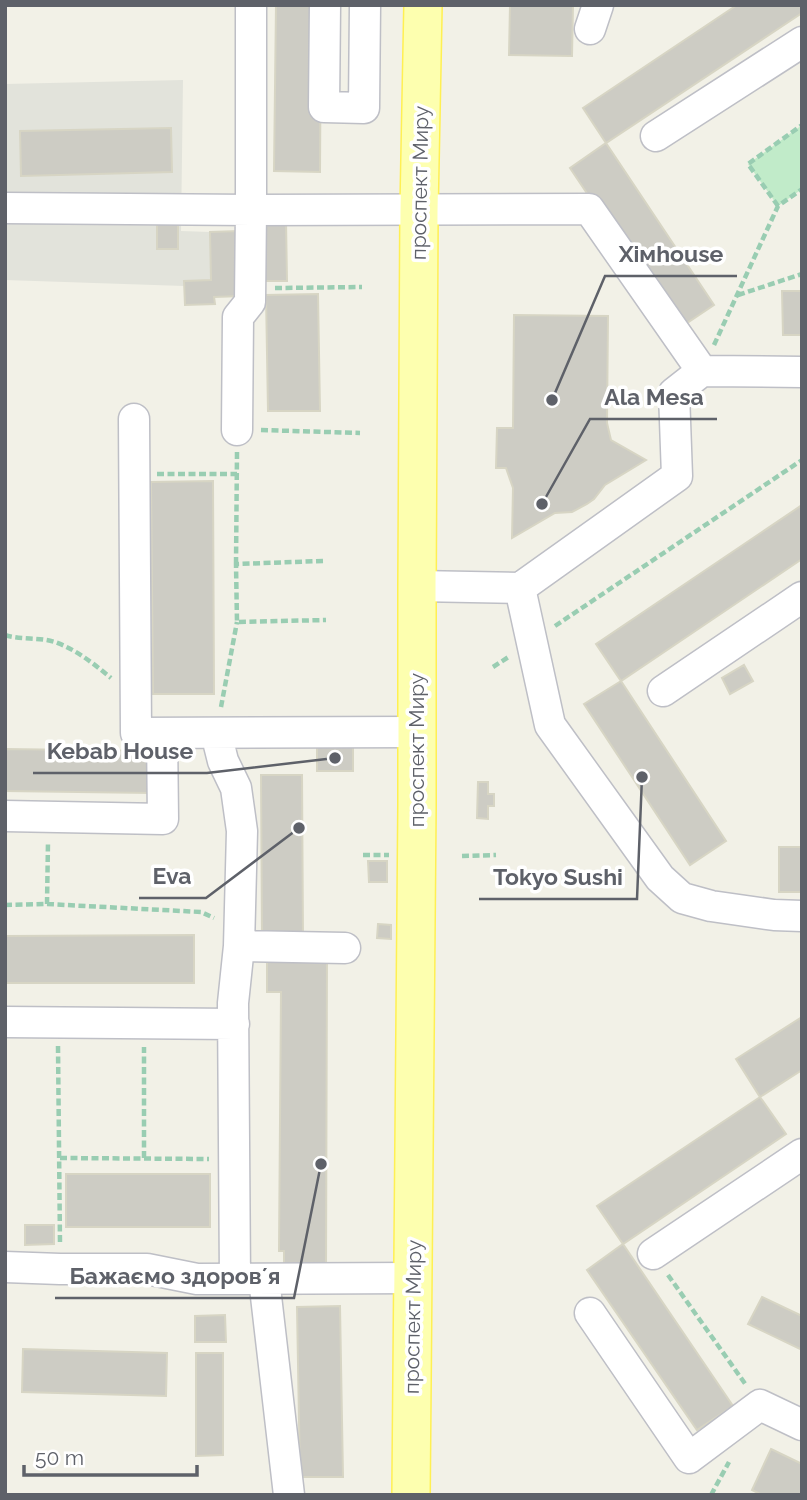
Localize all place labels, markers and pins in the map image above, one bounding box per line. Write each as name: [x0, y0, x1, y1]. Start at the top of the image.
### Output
callout: Хімhouse: [605, 232, 737, 276]
callout: Ala Mesa: [590, 375, 717, 419]
callout: Kebab House: [33, 729, 207, 773]
callout: Eva: [139, 854, 206, 898]
callout: Tokyo Sushi: [479, 855, 637, 899]
callout: Бажаємо здоровʼя: [55, 1254, 294, 1298]

